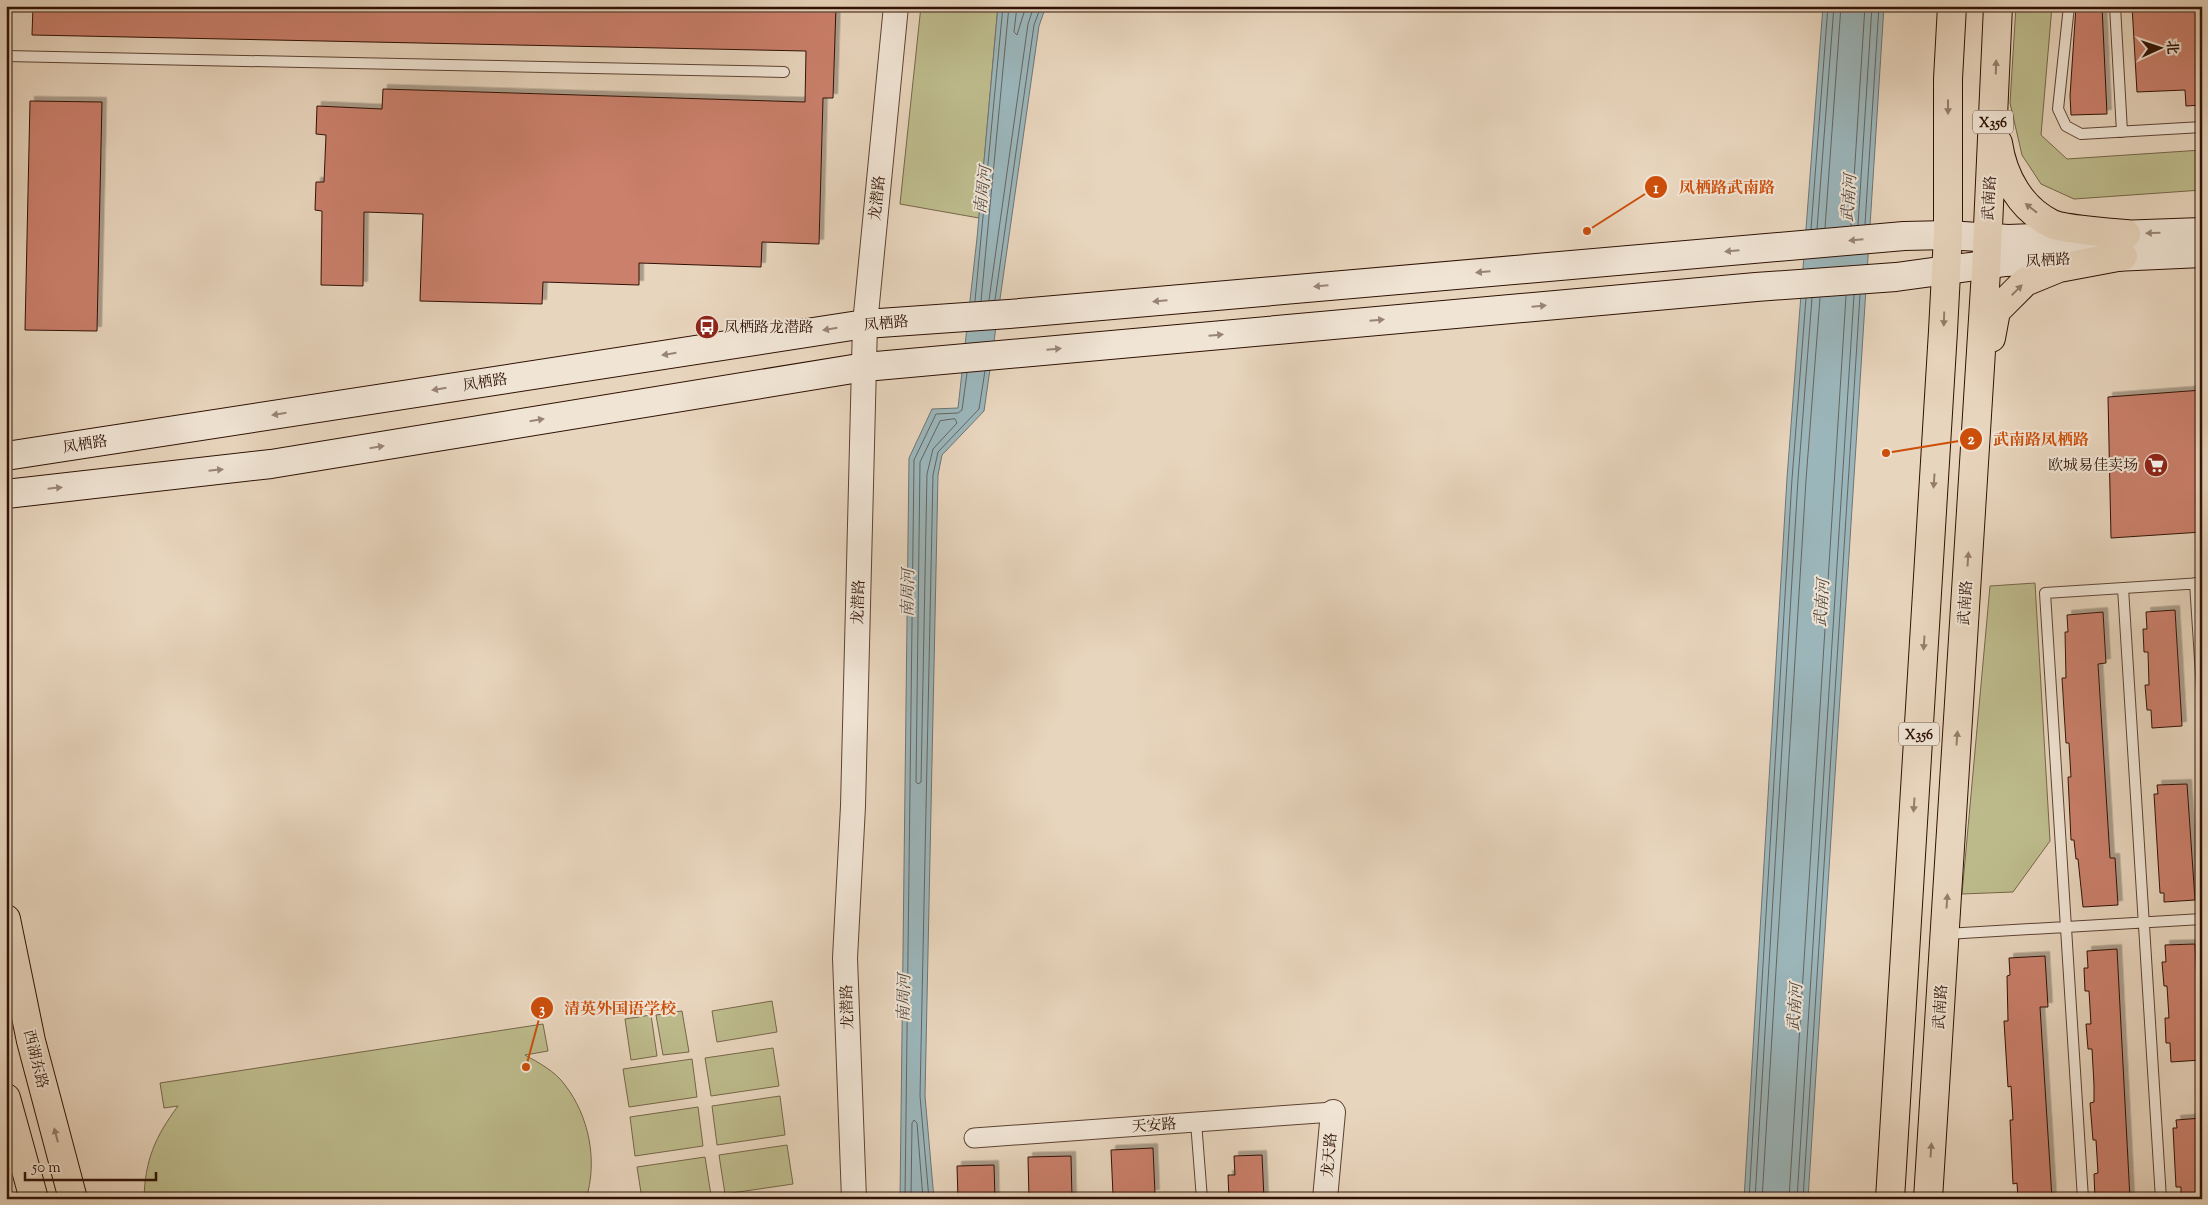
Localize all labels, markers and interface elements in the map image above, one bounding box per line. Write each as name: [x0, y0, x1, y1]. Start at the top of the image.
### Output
north arrow: [2136, 22, 2186, 72]
text: 北: [2161, 40, 2181, 55]
one-way arrow: [1992, 59, 2000, 75]
one-way arrow: [1944, 100, 1952, 116]
road number: X356: [1973, 110, 2013, 134]
water label: 南周河: [970, 162, 999, 216]
water label: 武南河: [1837, 170, 1864, 223]
callout: 凤栖路武南路: [1644, 172, 1785, 203]
street label: 龙潜路: [866, 175, 891, 222]
street label: 武南路: [1979, 175, 2002, 221]
text: 凤栖路武南路: [1679, 178, 1775, 201]
text: 1: [1653, 179, 1659, 200]
one-way arrow: [2025, 202, 2038, 213]
one-way arrow: [2145, 230, 2161, 238]
one-way arrow: [1847, 236, 1863, 244]
one-way arrow: [1724, 247, 1740, 255]
street label: 凤栖路: [2025, 250, 2071, 273]
one-way arrow: [1475, 268, 1491, 276]
one-way arrow: [1313, 282, 1329, 290]
one-way arrow: [2011, 284, 2023, 296]
one-way arrow: [1151, 297, 1167, 305]
one-way arrow: [1532, 302, 1548, 310]
one-way arrow: [1940, 311, 1948, 327]
street label: 凤栖路: [863, 312, 909, 337]
bus stop icon: 凤栖路龙潜路: [694, 314, 720, 340]
one-way arrow: [1370, 316, 1386, 324]
place label: 凤栖路龙潜路: [724, 318, 814, 339]
one-way arrow: [822, 326, 838, 334]
one-way arrow: [1208, 330, 1224, 338]
one-way arrow: [1046, 345, 1062, 353]
one-way arrow: [661, 350, 677, 358]
street label: 凤栖路: [461, 370, 509, 397]
one-way arrow: [431, 386, 447, 394]
one-way arrow: [271, 410, 287, 418]
one-way arrow: [530, 416, 546, 424]
callout: 武南路凤栖路: [1958, 424, 2099, 455]
text: 2: [1967, 430, 1975, 451]
text: 武南路凤栖路: [1993, 430, 2089, 453]
street label: 凤栖路: [61, 432, 109, 459]
one-way arrow: [369, 442, 385, 450]
supermarket icon: 欧城易佳卖场: [2143, 452, 2169, 478]
place label: 欧城易佳卖场: [2048, 456, 2138, 477]
one-way arrow: [208, 466, 224, 474]
one-way arrow: [1930, 473, 1938, 489]
one-way arrow: [47, 484, 63, 492]
one-way arrow: [1965, 550, 1973, 566]
water label: 南周河: [898, 566, 921, 617]
water label: 武南河: [1810, 575, 1837, 628]
street label: 龙潜路: [848, 579, 871, 625]
street label: 武南路: [1954, 580, 1979, 626]
one-way arrow: [1920, 636, 1928, 652]
road number: X356: [1899, 722, 1939, 746]
one-way arrow: [1953, 730, 1961, 746]
one-way arrow: [1910, 798, 1918, 814]
one-way arrow: [1943, 892, 1951, 908]
water label: 南周河: [894, 971, 917, 1022]
water label: 武南河: [1783, 979, 1810, 1032]
street label: 龙潜路: [837, 984, 860, 1030]
street label: 武南路: [1929, 984, 1954, 1030]
callout: 清英外国语学校: [529, 993, 686, 1024]
text: 清英外国语学校: [564, 999, 676, 1022]
text: 3: [539, 1000, 545, 1021]
street label: 西湖东路: [17, 1028, 52, 1091]
street label: 天安路: [1131, 1114, 1177, 1139]
one-way arrow: [51, 1127, 59, 1142]
street label: 龙天路: [1318, 1132, 1343, 1178]
one-way arrow: [1928, 1142, 1936, 1158]
scale bar: [25, 1150, 156, 1182]
text: 50 m: [31, 1158, 61, 1179]

